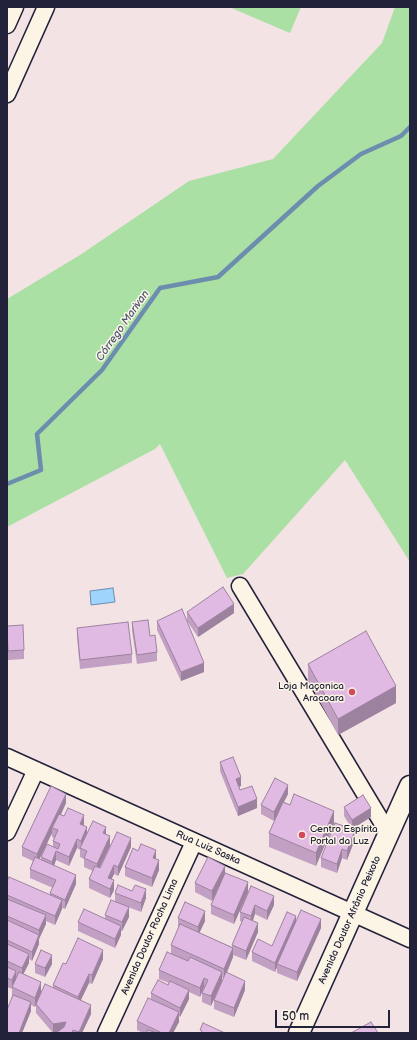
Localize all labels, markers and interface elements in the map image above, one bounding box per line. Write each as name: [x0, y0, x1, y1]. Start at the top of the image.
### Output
water label: Córrego Marivan: [94, 288, 152, 364]
place label: Loja Maçonica Aracoara: [278, 680, 344, 704]
marker: Loja Maçonica Aracoara: [347, 687, 357, 697]
place label: Centro Espírita Portal da Luz: [310, 823, 378, 846]
street label: Rua Luiz Saska: [174, 828, 242, 868]
marker: Centro Espírita Portal da Luz: [297, 830, 307, 840]
street label: Avenida Doutor Afrânio Peixoto: [316, 854, 384, 986]
street label: Avenida Doutor Rocha Lima: [119, 877, 181, 997]
scale bar: [277, 1002, 392, 1028]
text: 50 m: [282, 1009, 309, 1024]

